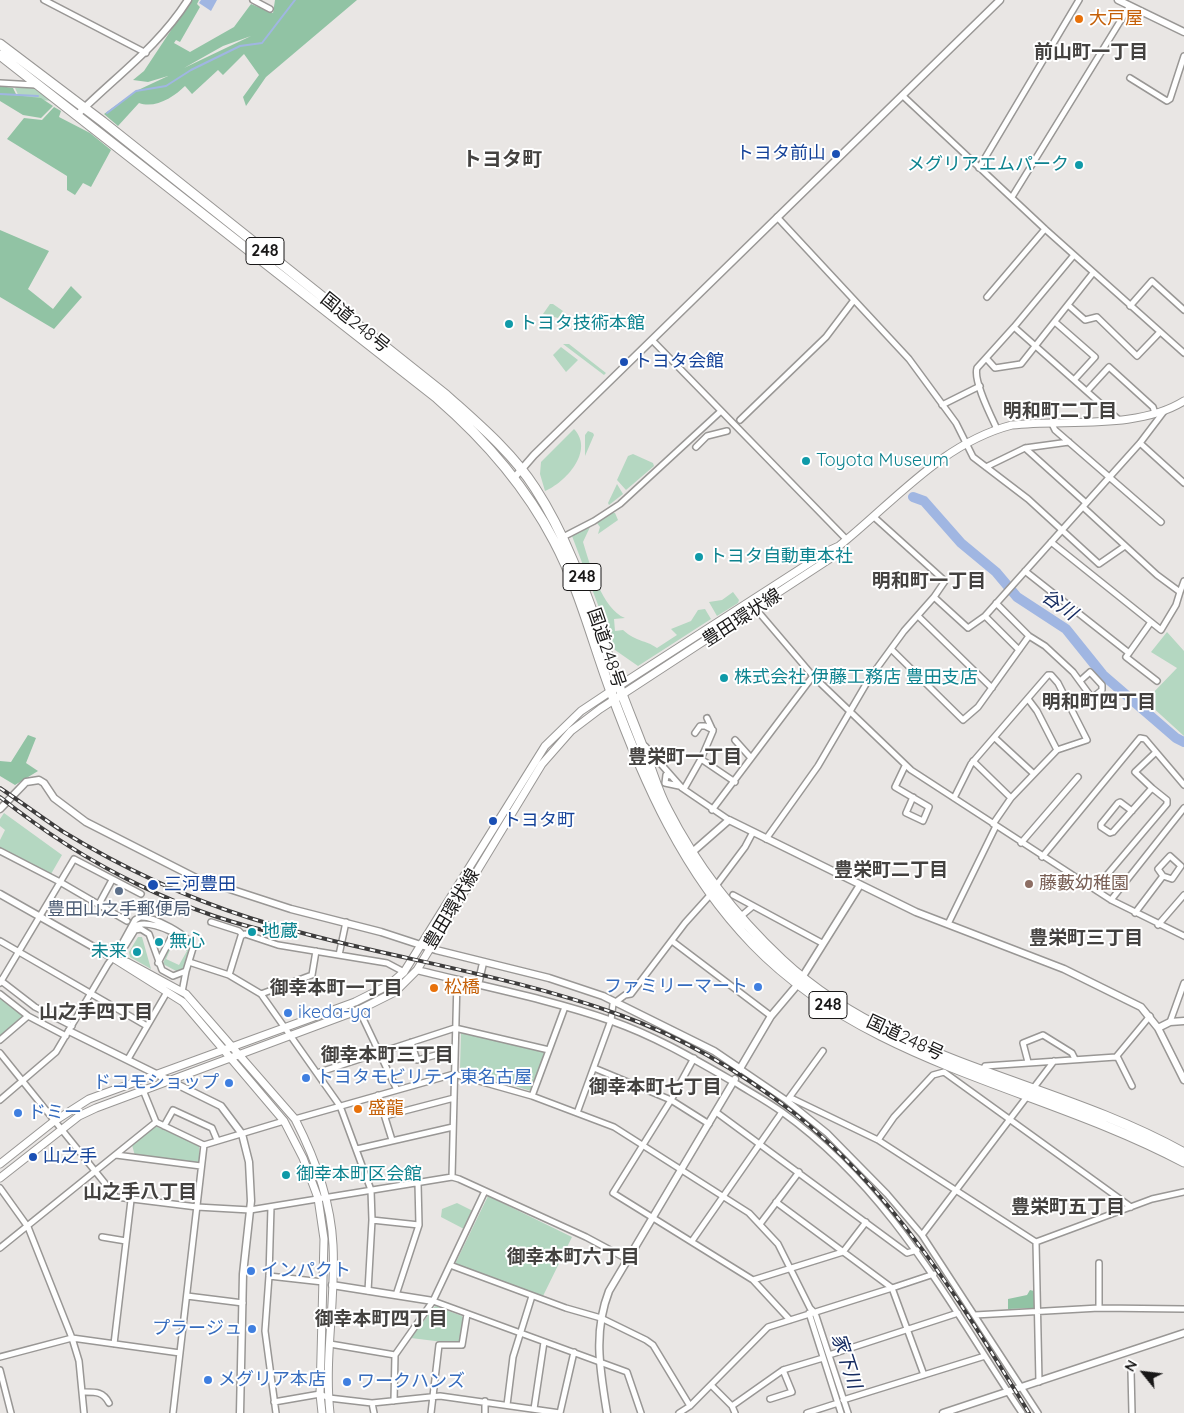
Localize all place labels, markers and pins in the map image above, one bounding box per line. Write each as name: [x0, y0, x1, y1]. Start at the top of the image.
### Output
place label: 大戸屋: [1089, 8, 1143, 30]
marker: 大戸屋: [1073, 13, 1085, 25]
place label: トヨタ前山: [736, 143, 826, 165]
marker: トヨタ前山: [830, 148, 842, 160]
place label: メグリアエムパーク: [907, 154, 1069, 176]
marker: メグリアエムパーク: [1073, 159, 1085, 171]
place label: トヨタ技術本館: [519, 313, 645, 335]
marker: トヨタ技術本館: [503, 318, 515, 330]
place label: トヨタ会館: [634, 351, 724, 373]
marker: トヨタ会館: [618, 356, 630, 368]
place label: Toyota Museum: [816, 450, 949, 472]
marker: Toyota Museum: [800, 455, 812, 467]
place label: トヨタ自動車本社: [709, 546, 853, 568]
marker: トヨタ自動車本社: [693, 551, 705, 563]
place label: 株式会社 伊藤工務店 豊田支店: [734, 667, 978, 689]
marker: 株式会社 伊藤工務店 豊田支店: [718, 672, 730, 684]
place label: トヨタ町: [503, 810, 575, 832]
marker: トヨタ町: [487, 815, 499, 827]
place label: 藤藪幼稚園: [1039, 873, 1129, 895]
place label: 三河豊田: [164, 874, 236, 896]
marker: 三河豊田: [146, 878, 160, 892]
marker: 藤藪幼稚園: [1023, 878, 1035, 890]
marker: 豊田山之手郵便局: [113, 885, 125, 897]
place label: 豊田山之手郵便局: [47, 899, 191, 921]
place label: 地蔵: [262, 921, 298, 943]
marker: 地蔵: [246, 926, 258, 938]
place label: 無心: [169, 931, 205, 953]
marker: 無心: [153, 936, 165, 948]
place label: 未来: [91, 941, 127, 963]
marker: 未来: [131, 946, 143, 958]
place label: ファミリーマート: [604, 976, 748, 998]
place label: 松橋: [444, 977, 480, 999]
marker: ファミリーマート: [752, 981, 764, 993]
marker: 松橋: [428, 982, 440, 994]
place label: ikeda-ya: [298, 1002, 371, 1024]
marker: ikeda-ya: [282, 1007, 294, 1019]
place label: トヨタモビリティ東名古屋: [316, 1067, 532, 1089]
place label: ドコモショップ: [93, 1072, 219, 1094]
marker: トヨタモビリティ東名古屋: [300, 1072, 312, 1084]
marker: ドコモショップ: [223, 1077, 235, 1089]
place label: 盛龍: [368, 1098, 404, 1120]
place label: ドミー: [28, 1102, 82, 1124]
marker: 盛龍: [352, 1103, 364, 1115]
marker: ドミー: [12, 1107, 24, 1119]
place label: 山之手: [43, 1146, 97, 1168]
marker: 山之手: [27, 1151, 39, 1163]
place label: 御幸本町区会館: [296, 1164, 422, 1186]
marker: 御幸本町区会館: [280, 1169, 292, 1181]
place label: インパクト: [261, 1260, 351, 1282]
marker: インパクト: [245, 1265, 257, 1277]
place label: プラージュ: [152, 1318, 242, 1340]
marker: プラージュ: [246, 1323, 258, 1335]
place label: メグリア本店: [218, 1369, 326, 1391]
place label: ワークハンズ: [357, 1371, 465, 1393]
marker: メグリア本店: [202, 1374, 214, 1386]
marker: ワークハンズ: [341, 1376, 353, 1388]

